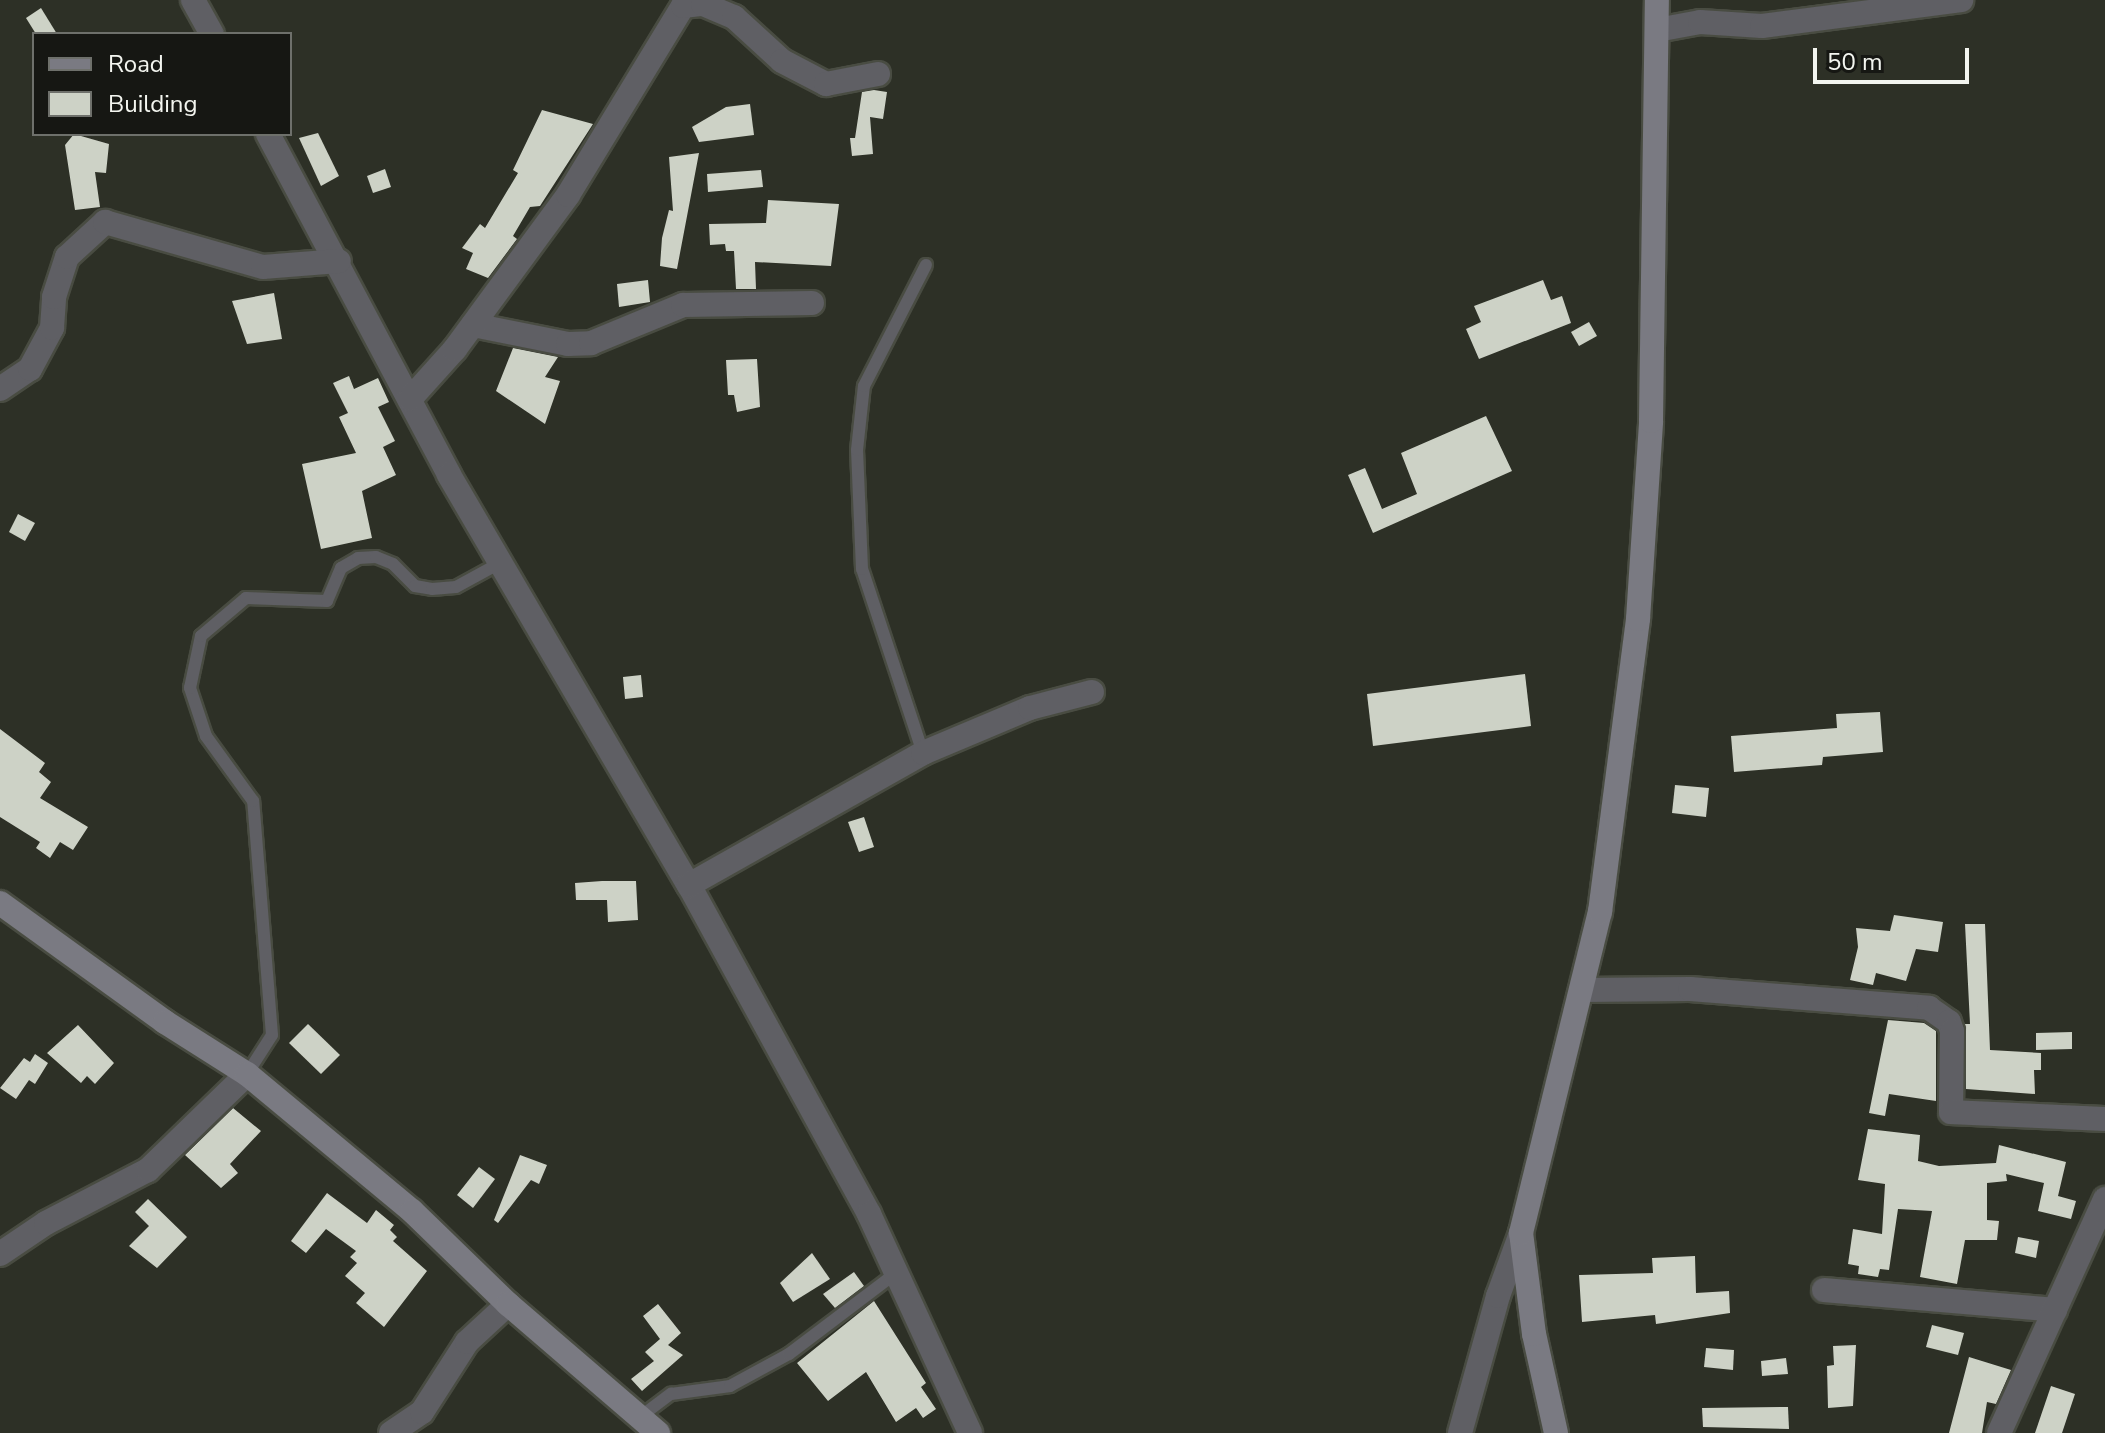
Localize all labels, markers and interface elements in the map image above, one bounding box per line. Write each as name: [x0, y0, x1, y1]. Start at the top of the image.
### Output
legend: [32, 32, 292, 136]
scale bar: [1817, 32, 1973, 82]
text: 50 m: [1827, 46, 1883, 78]
text: Road: [108, 48, 164, 80]
text: Building: [108, 88, 198, 120]

